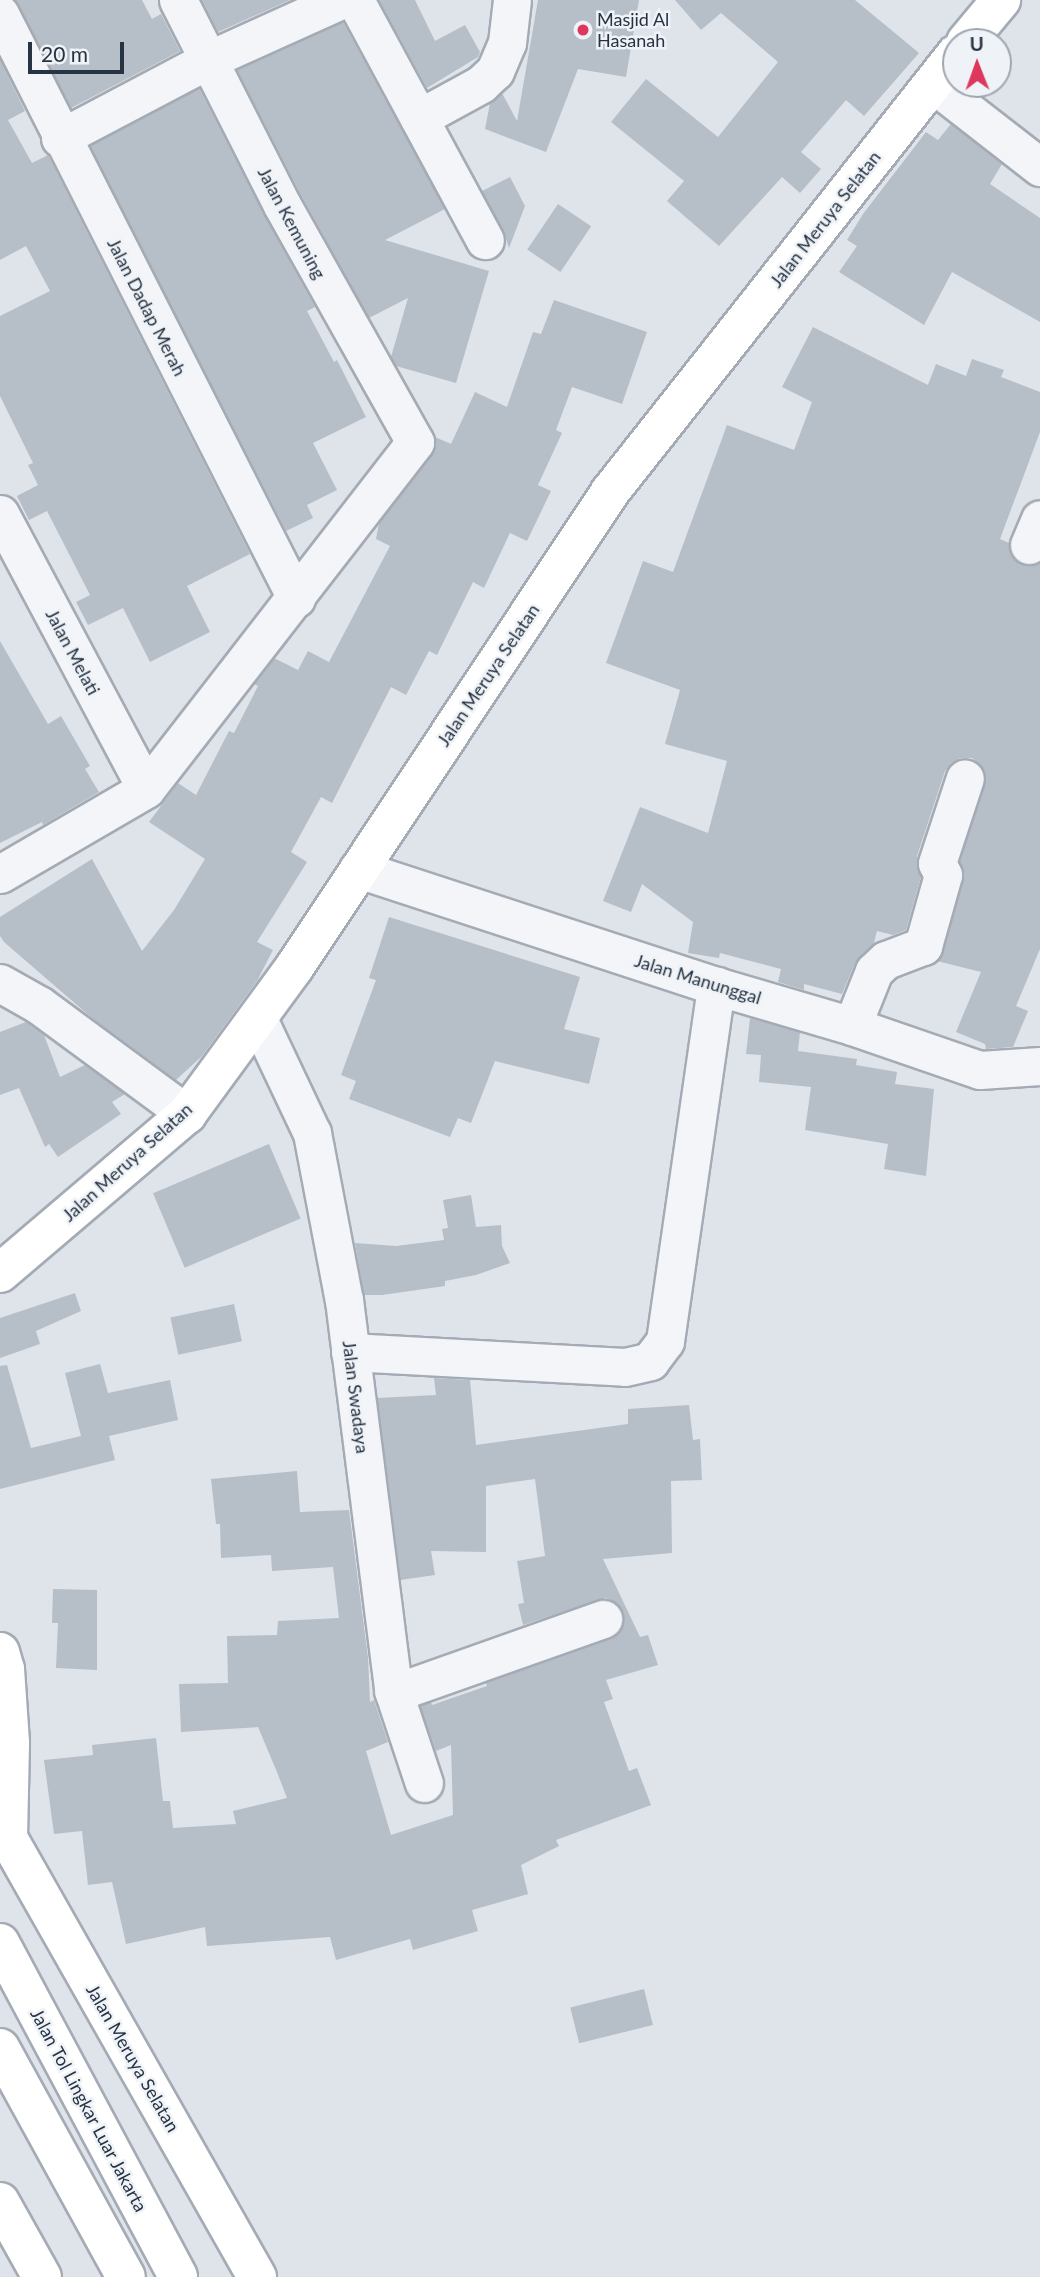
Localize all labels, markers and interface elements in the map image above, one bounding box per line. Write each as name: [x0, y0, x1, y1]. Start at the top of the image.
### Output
place label: Masjid Al Hasanah: [597, 9, 670, 52]
marker: Masjid Al Hasanah: [575, 22, 591, 38]
scale bar: [32, 28, 128, 72]
north arrow: [942, 28, 1012, 98]
text: U: [969, 32, 984, 55]
text: 20 m: [41, 41, 88, 66]
street label: Jalan Meruya Selatan: [765, 147, 885, 291]
street label: Jalan Kemuning: [254, 163, 330, 283]
street label: Jalan Dadap Merah: [103, 235, 191, 379]
street label: Jalan Meruya Selatan: [432, 600, 544, 750]
street label: Jalan Melati: [41, 605, 105, 699]
street label: Jalan Manunggal: [632, 949, 764, 1009]
street label: Jalan Meruya Selatan: [58, 1098, 196, 1226]
street label: Jalan Swadaya: [338, 1339, 374, 1455]
street label: Jalan Meruya Selatan: [82, 1980, 184, 2136]
street label: Jalan Tol Lingkar Luar Jakarta: [26, 2004, 152, 2216]

